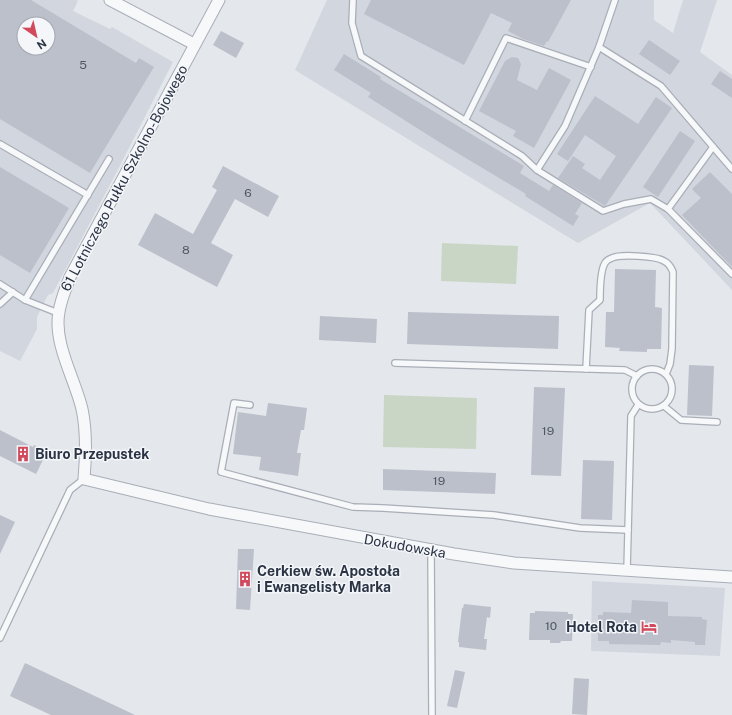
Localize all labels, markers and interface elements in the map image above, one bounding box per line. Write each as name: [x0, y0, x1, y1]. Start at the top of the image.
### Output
north arrow: [16, 16, 56, 56]
text: N: [35, 37, 49, 52]
house number: 5: [79, 58, 87, 72]
street label: 61 Lotniczego Pułku Szkolno-Bojowego: [57, 62, 191, 294]
house number: 6: [244, 186, 252, 200]
house number: 8: [182, 243, 190, 257]
house number: 19: [542, 424, 554, 438]
building icon: Biuro Przepustek: [14, 445, 32, 463]
place label: Biuro Przepustek: [35, 446, 149, 462]
house number: 19: [433, 474, 445, 488]
street label: Dokudowska: [363, 531, 447, 561]
place label: Cerkiew św. Apostoła i Ewangelisty Marka: [257, 563, 400, 595]
building icon: Cerkiew św. Apostoła i Ewangelisty Marka: [236, 570, 254, 588]
hotel icon: Hotel Rota: [640, 618, 658, 636]
house number: 10: [545, 619, 557, 633]
place label: Hotel Rota: [566, 619, 637, 635]

